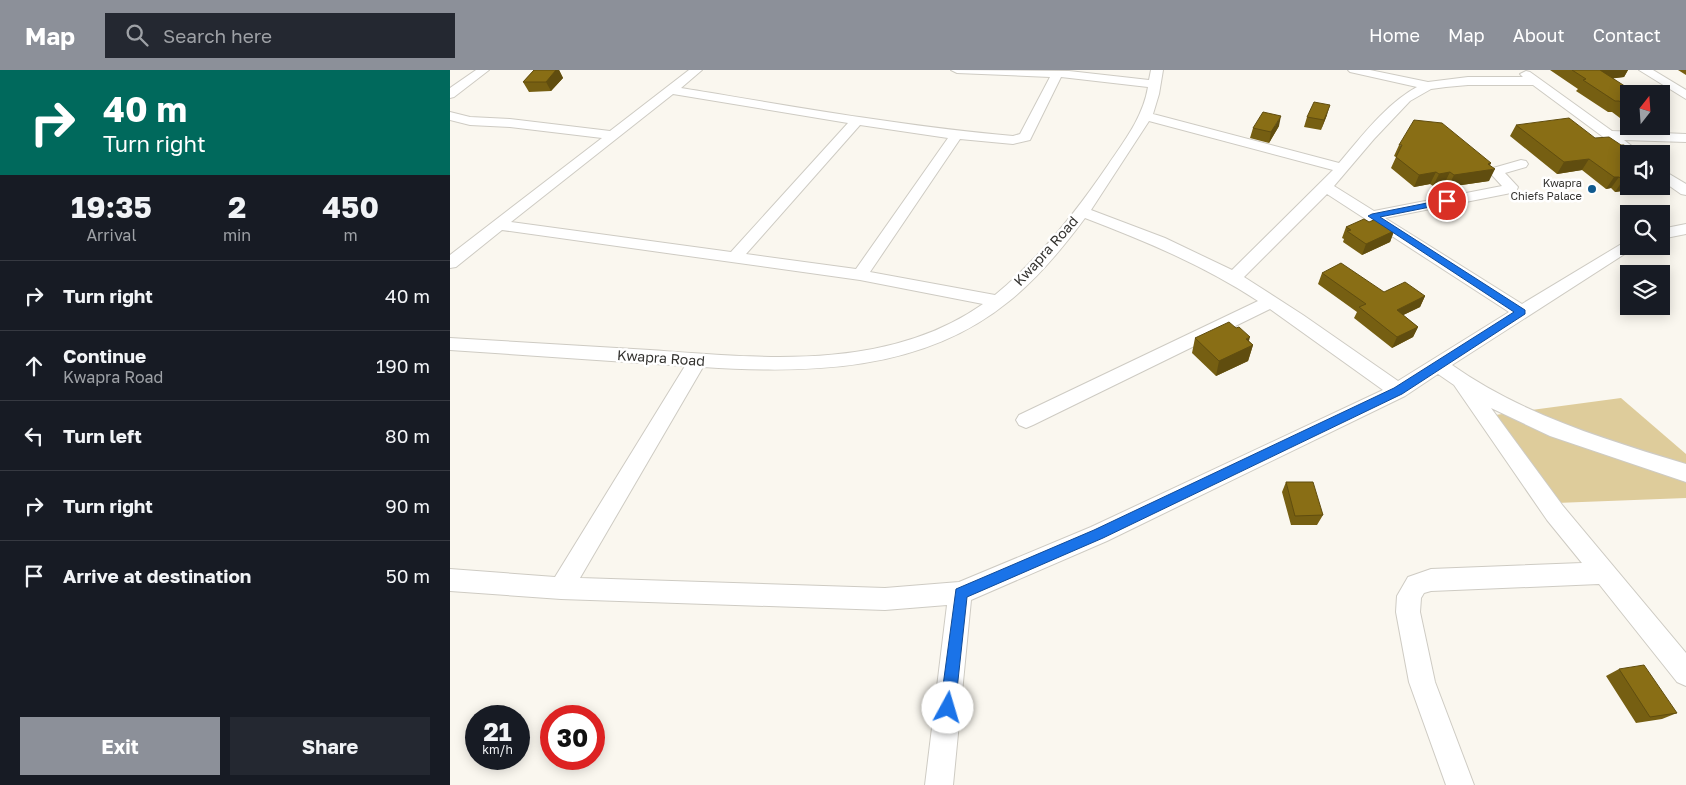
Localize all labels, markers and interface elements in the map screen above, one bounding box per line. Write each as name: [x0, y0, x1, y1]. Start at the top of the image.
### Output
search box: [105, 13, 455, 58]
text: Map: [25, 21, 75, 50]
icon: search: [123, 21, 151, 49]
text: Search here: [163, 24, 272, 47]
text: Home: [1369, 24, 1420, 46]
text: Map: [1448, 24, 1485, 46]
text: About: [1513, 24, 1565, 46]
text: Contact: [1593, 24, 1661, 46]
north arrow: [1620, 85, 1670, 135]
map controls: [1620, 85, 1670, 315]
text: 40 m: [103, 88, 187, 130]
icon: right: [20, 90, 85, 155]
text: Turn right: [103, 130, 206, 157]
button: sound: [1620, 145, 1670, 195]
place label: Kwapra Chiefs Palace: [1511, 176, 1582, 202]
pin: [1426, 180, 1468, 222]
marker: Kwapra Chiefs Palace: [1586, 183, 1598, 195]
icon: arrive: [1433, 187, 1461, 215]
text: 19:35: [71, 189, 152, 225]
text: 2: [228, 189, 246, 225]
text: 450: [322, 189, 379, 225]
button: search: [1620, 205, 1670, 255]
street label: Kwapra Road: [1010, 212, 1081, 289]
text: Arrival: [86, 225, 137, 245]
text: min: [223, 225, 251, 245]
text: m: [344, 225, 358, 245]
button: layers: [1620, 265, 1670, 315]
icon: right: [20, 282, 48, 310]
text: Turn right: [63, 284, 153, 307]
text: 40 m: [385, 284, 430, 307]
text: Continue: [63, 344, 146, 367]
street label: Kwapra Road: [617, 346, 705, 369]
icon: ahead: [20, 352, 48, 380]
text: 190 m: [376, 354, 430, 377]
text: Kwapra Road: [63, 367, 163, 387]
icon: left: [20, 422, 48, 450]
text: Turn left: [63, 424, 142, 447]
text: 80 m: [385, 424, 430, 447]
icon: right: [20, 492, 48, 520]
text: Turn right: [63, 494, 153, 517]
text: 90 m: [385, 494, 430, 517]
icon: arrive: [20, 562, 48, 590]
text: Arrive at destination: [63, 564, 251, 587]
text: 50 m: [386, 564, 430, 587]
position arrow: [921, 681, 973, 733]
speed limit sign: 30: [540, 705, 605, 770]
text: 21: [483, 716, 512, 747]
button: Exit: [20, 717, 220, 775]
button: Share: [230, 717, 430, 775]
text: km/h: [482, 742, 513, 757]

